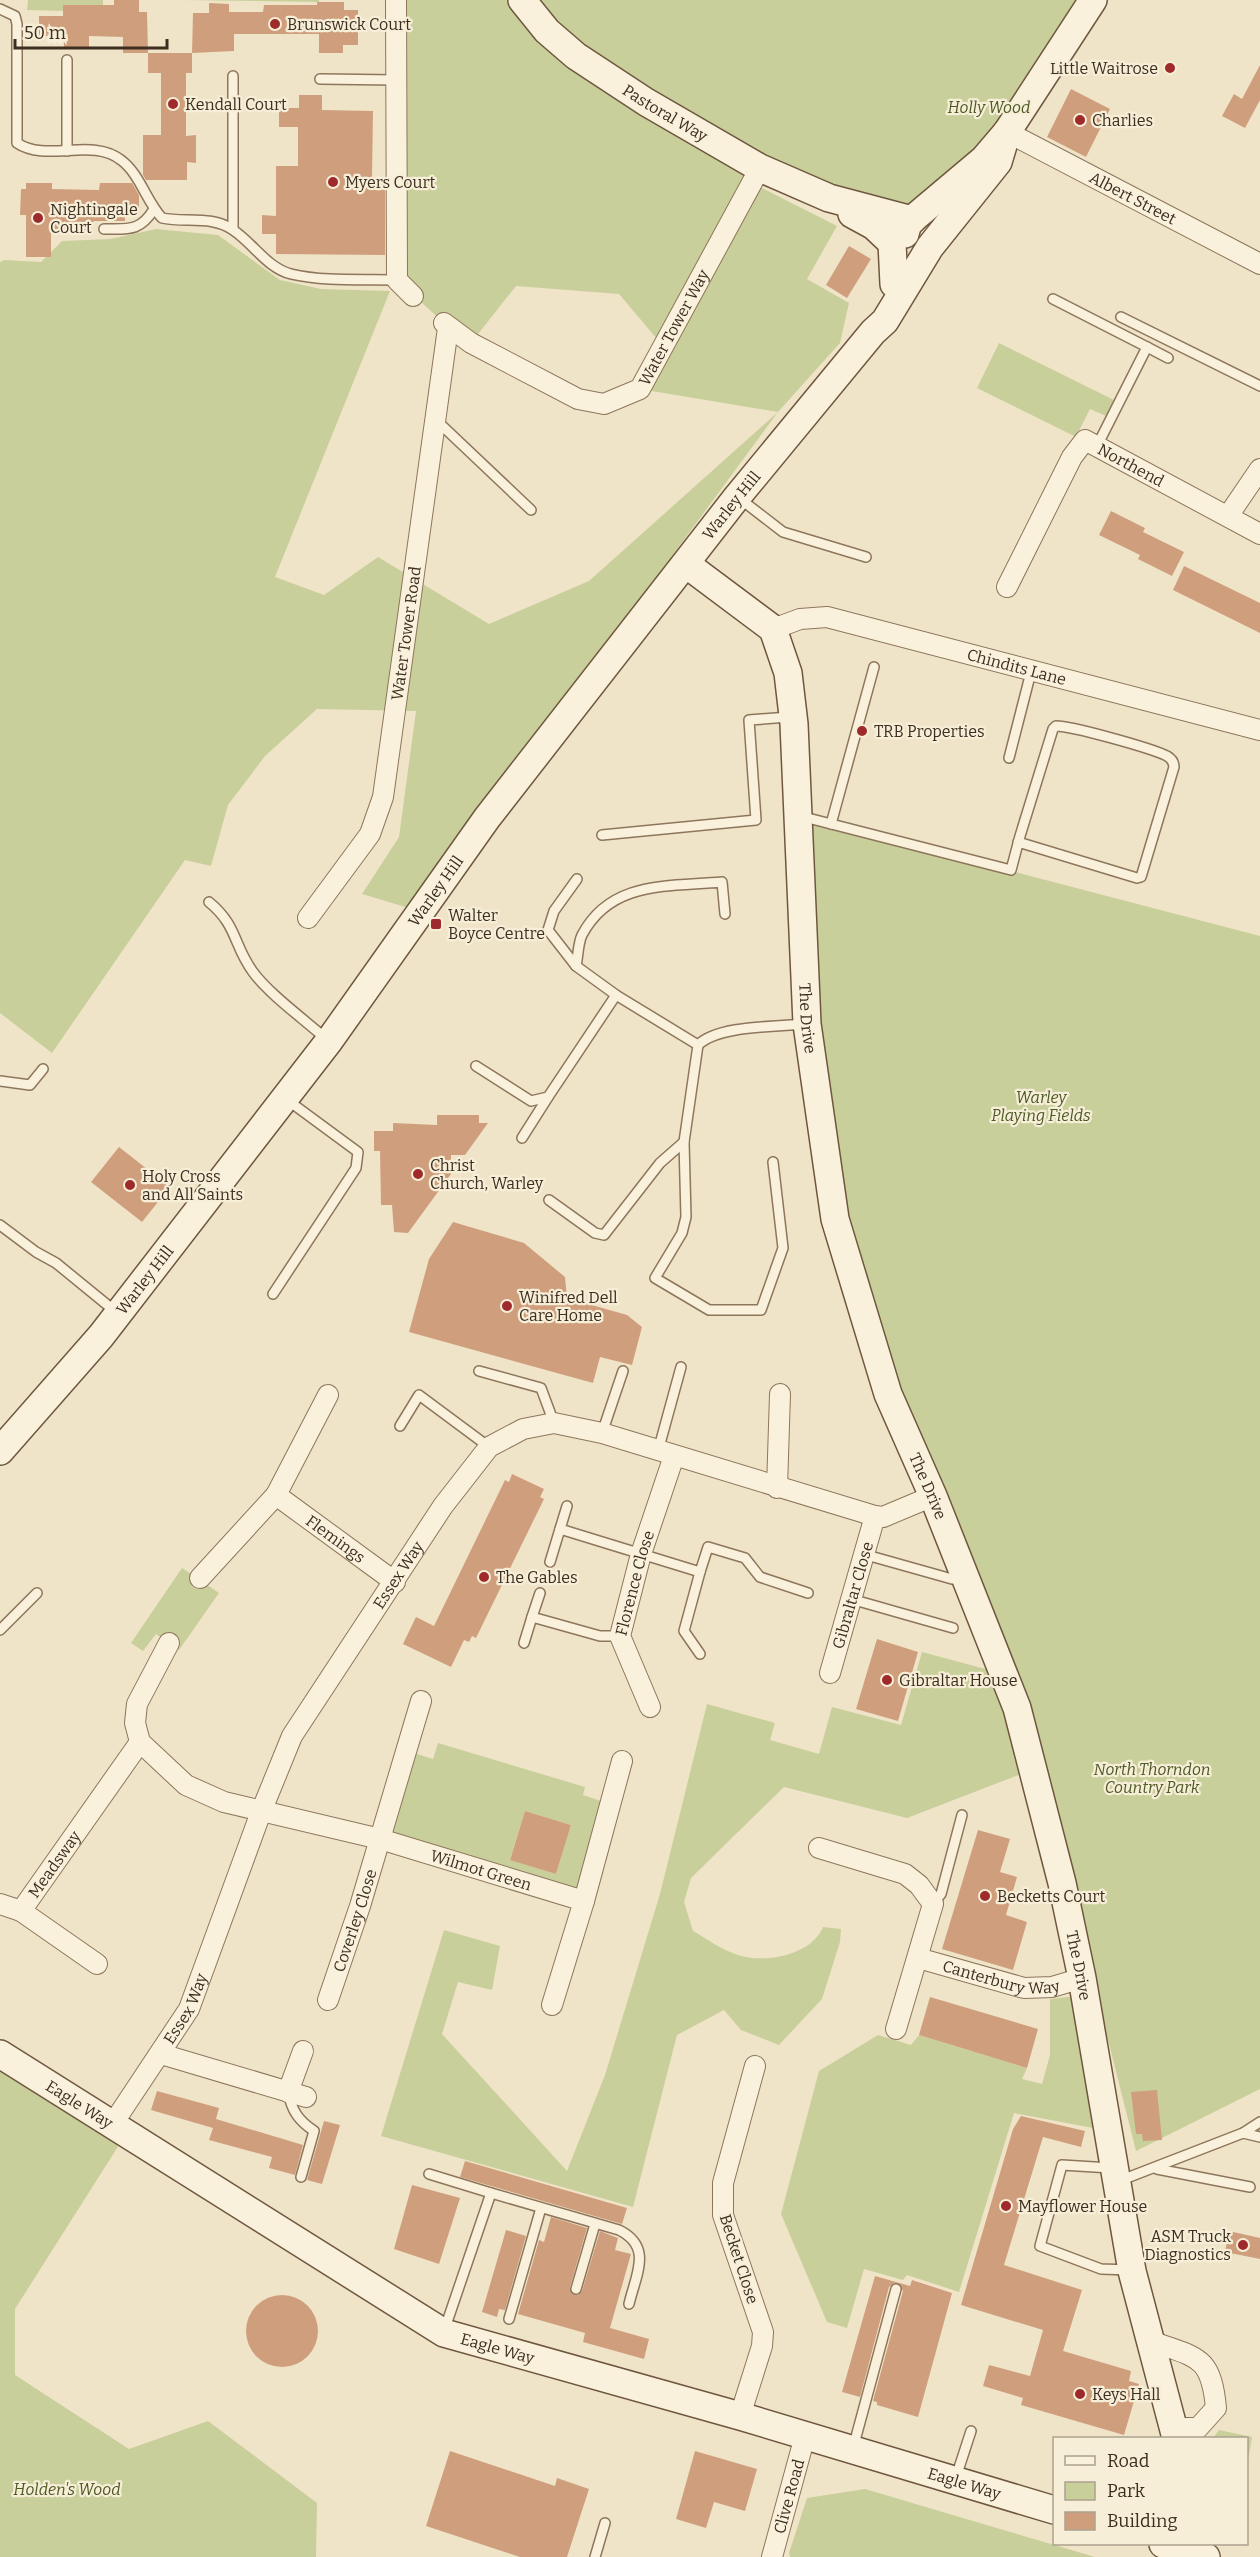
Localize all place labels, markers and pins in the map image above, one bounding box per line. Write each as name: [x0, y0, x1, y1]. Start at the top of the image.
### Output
place label: Brunswick Court: [287, 15, 411, 34]
marker: Brunswick Court: [268, 17, 282, 31]
place label: Little Waitrose: [1050, 59, 1158, 78]
marker: Little Waitrose: [1163, 61, 1177, 75]
place label: Kendall Court: [185, 95, 287, 114]
marker: Kendall Court: [166, 97, 180, 111]
place label: Charlies: [1092, 111, 1153, 130]
marker: Charlies: [1073, 113, 1087, 127]
place label: Myers Court: [345, 173, 435, 192]
marker: Myers Court: [326, 175, 340, 189]
place label: Nightingale Court: [50, 200, 138, 237]
marker: Nightingale Court: [31, 211, 45, 225]
place label: TRB Properties: [874, 722, 985, 741]
marker: TRB Properties: [855, 724, 869, 738]
place label: Walter Boyce Centre: [448, 906, 545, 943]
marker: Walter Boyce Centre: [429, 917, 443, 931]
place label: Christ Church, Warley: [430, 1156, 544, 1193]
place label: Holy Cross and All Saints: [142, 1167, 243, 1204]
marker: Christ Church, Warley: [411, 1167, 425, 1181]
marker: Holy Cross and All Saints: [123, 1178, 137, 1192]
place label: Winifred Dell Care Home: [519, 1288, 618, 1325]
marker: Winifred Dell Care Home: [500, 1299, 514, 1313]
place label: The Gables: [496, 1568, 578, 1587]
marker: The Gables: [477, 1570, 491, 1584]
place label: Gibraltar House: [899, 1671, 1017, 1690]
marker: Gibraltar House: [880, 1673, 894, 1687]
place label: Becketts Court: [997, 1887, 1105, 1906]
marker: Becketts Court: [978, 1889, 992, 1903]
place label: Mayflower House: [1018, 2197, 1147, 2216]
marker: Mayflower House: [999, 2199, 1013, 2213]
place label: ASM Truck Diagnostics: [1144, 2227, 1231, 2264]
marker: ASM Truck Diagnostics: [1236, 2238, 1250, 2252]
place label: Keys Hall: [1092, 2385, 1161, 2404]
marker: Keys Hall: [1073, 2387, 1087, 2401]

